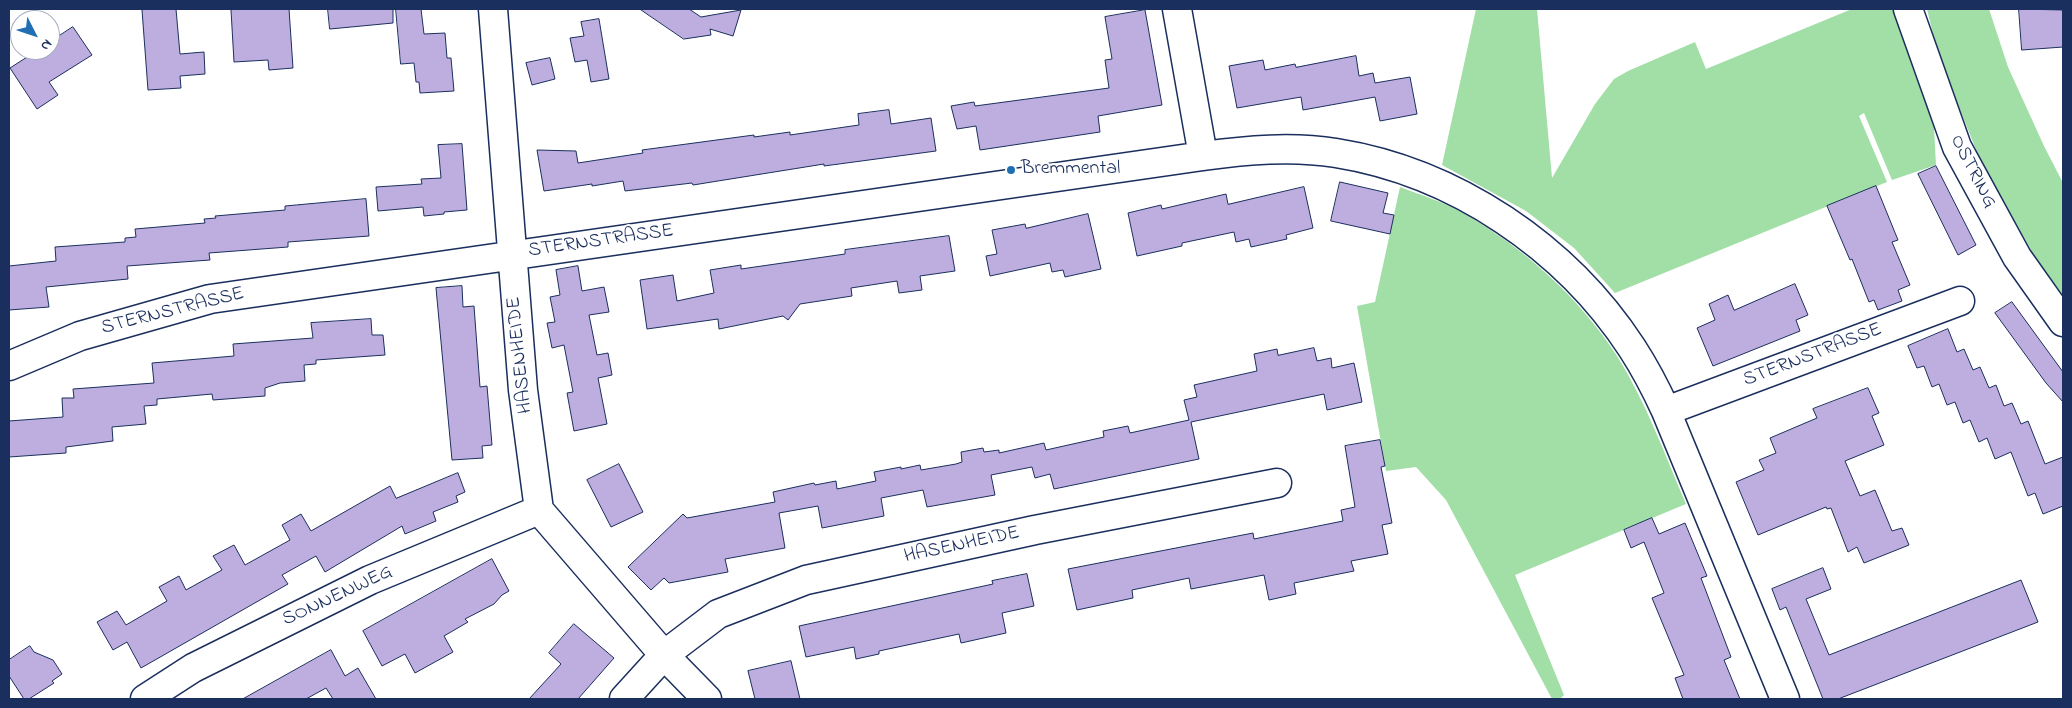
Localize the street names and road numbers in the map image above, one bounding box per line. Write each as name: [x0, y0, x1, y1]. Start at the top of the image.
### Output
street label: OSTRING: [1943, 131, 2001, 213]
street label: STERNSTRASSE: [527, 220, 675, 264]
street label: STERNSTRASSE: [99, 283, 247, 341]
street label: HASENHEIDE: [503, 295, 539, 415]
street label: STERNSTRASSE: [1740, 319, 1886, 393]
street label: HASENHEIDE: [902, 522, 1022, 570]
street label: SONNENWEG: [279, 561, 397, 633]

